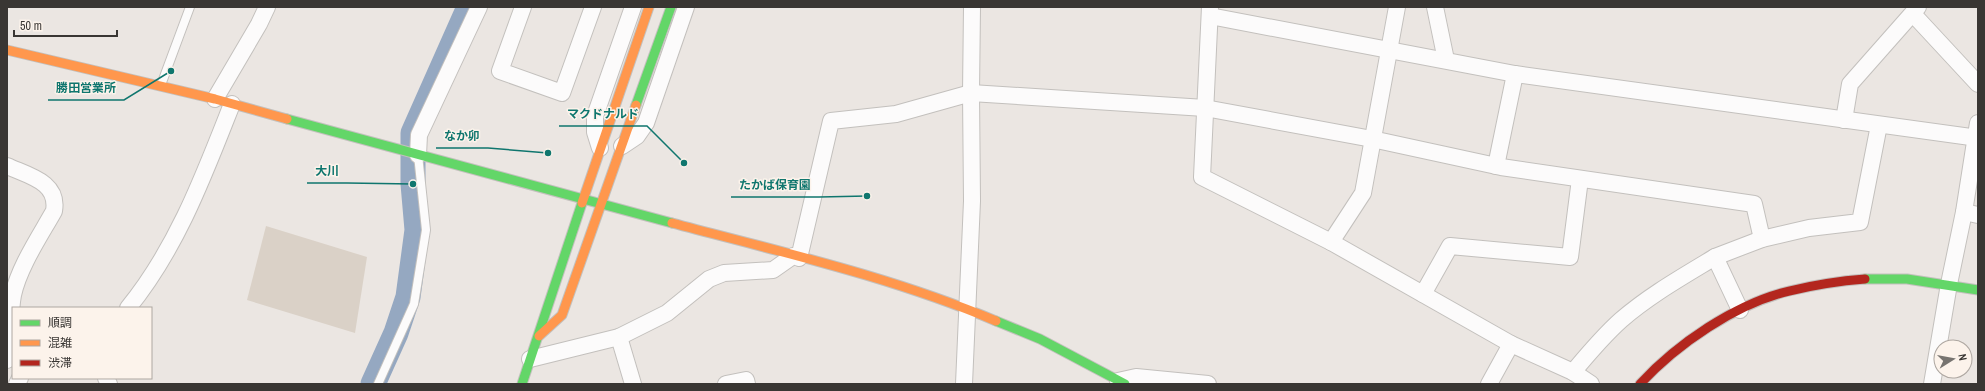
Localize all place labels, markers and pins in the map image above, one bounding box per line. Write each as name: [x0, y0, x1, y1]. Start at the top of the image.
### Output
callout: 勝田営業所: [48, 76, 124, 100]
callout: マクドナルド: [559, 102, 647, 126]
callout: なか卯: [436, 124, 488, 148]
callout: 大川: [307, 159, 347, 183]
callout: たかば保育園: [731, 173, 819, 197]

